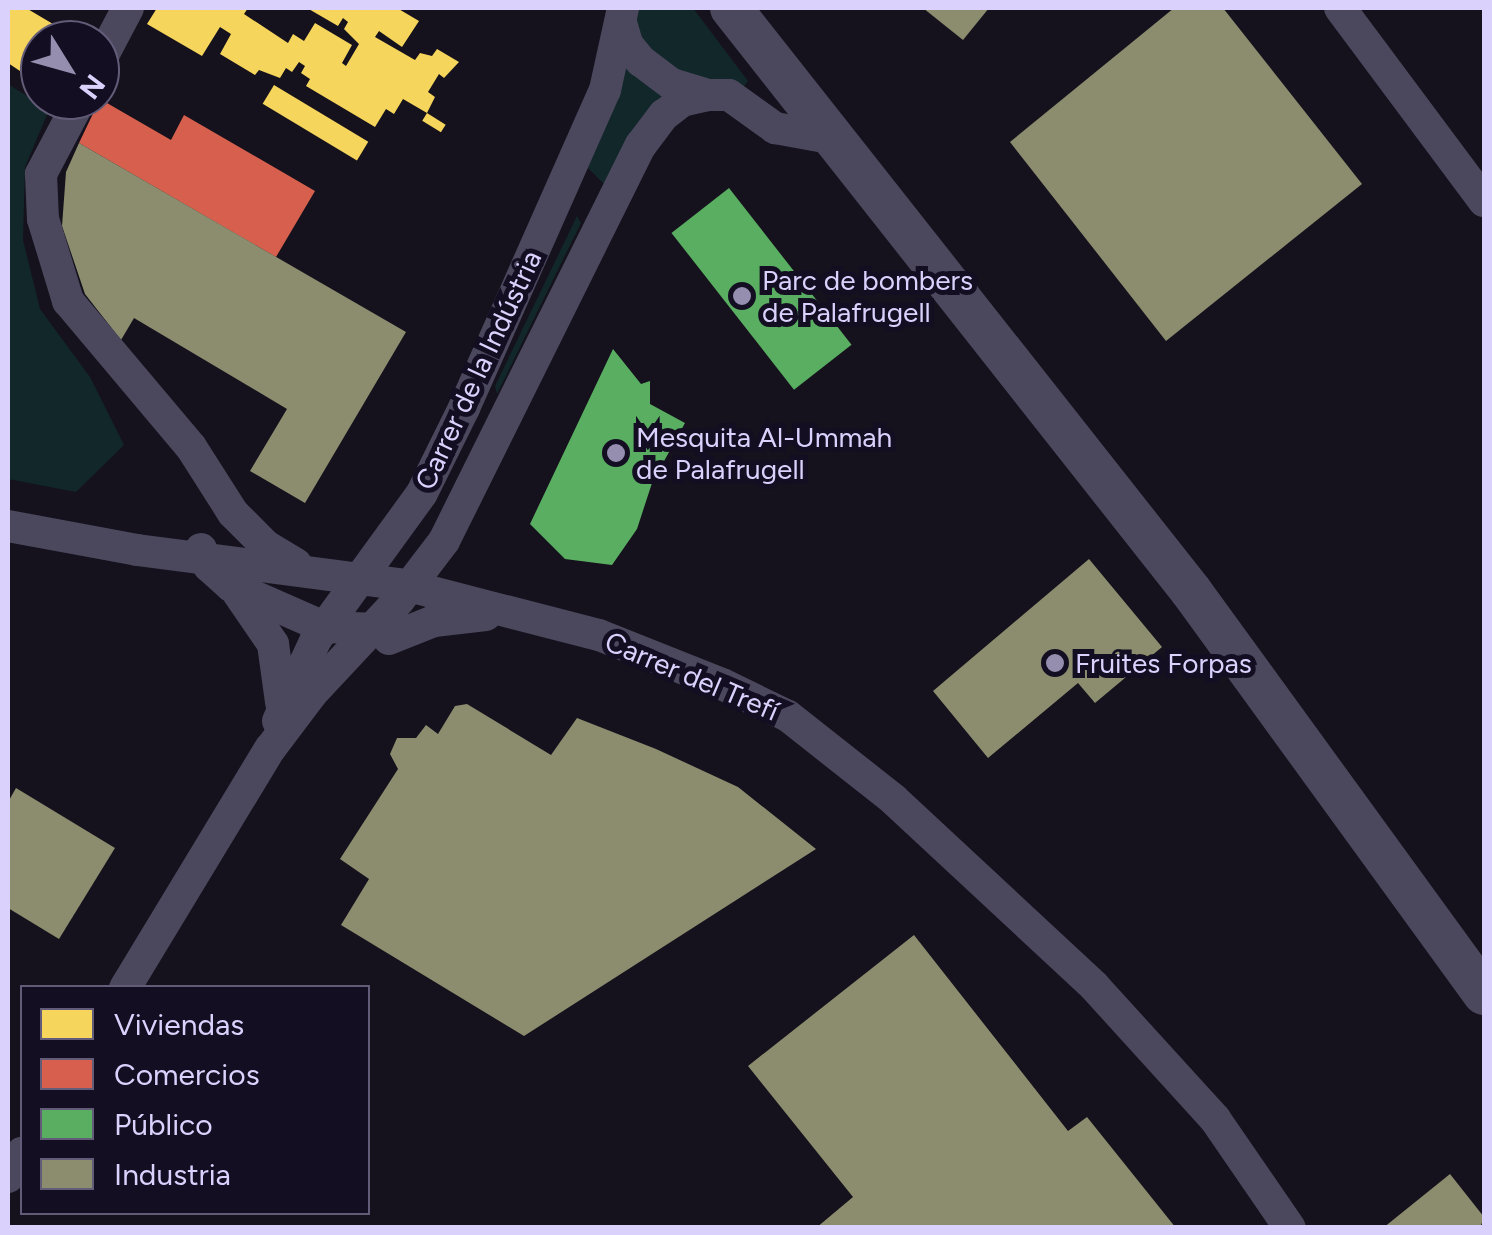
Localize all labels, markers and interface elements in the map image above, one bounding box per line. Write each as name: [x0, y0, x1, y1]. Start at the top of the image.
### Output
north arrow: [20, 20, 120, 120]
text: N: [72, 68, 112, 106]
street label: Carrer de la Indústria: [408, 245, 548, 495]
place label: Parc de bombers de Palafrugell: [762, 263, 973, 329]
marker: Parc de bombers de Palafrugell: [731, 285, 753, 307]
place label: Mesquita Al-Ummah de Palafrugell: [636, 420, 892, 486]
marker: Mesquita Al-Ummah de Palafrugell: [605, 442, 627, 464]
street label: Carrer del Trefí: [600, 624, 784, 728]
place label: Fruites Forpas: [1075, 646, 1252, 680]
marker: Fruites Forpas: [1044, 652, 1066, 674]
legend: [20, 985, 370, 1215]
text: Viviendas: [114, 1006, 244, 1043]
text: Comercios: [114, 1056, 260, 1093]
text: Público: [114, 1106, 213, 1143]
text: Industria: [114, 1156, 231, 1193]

